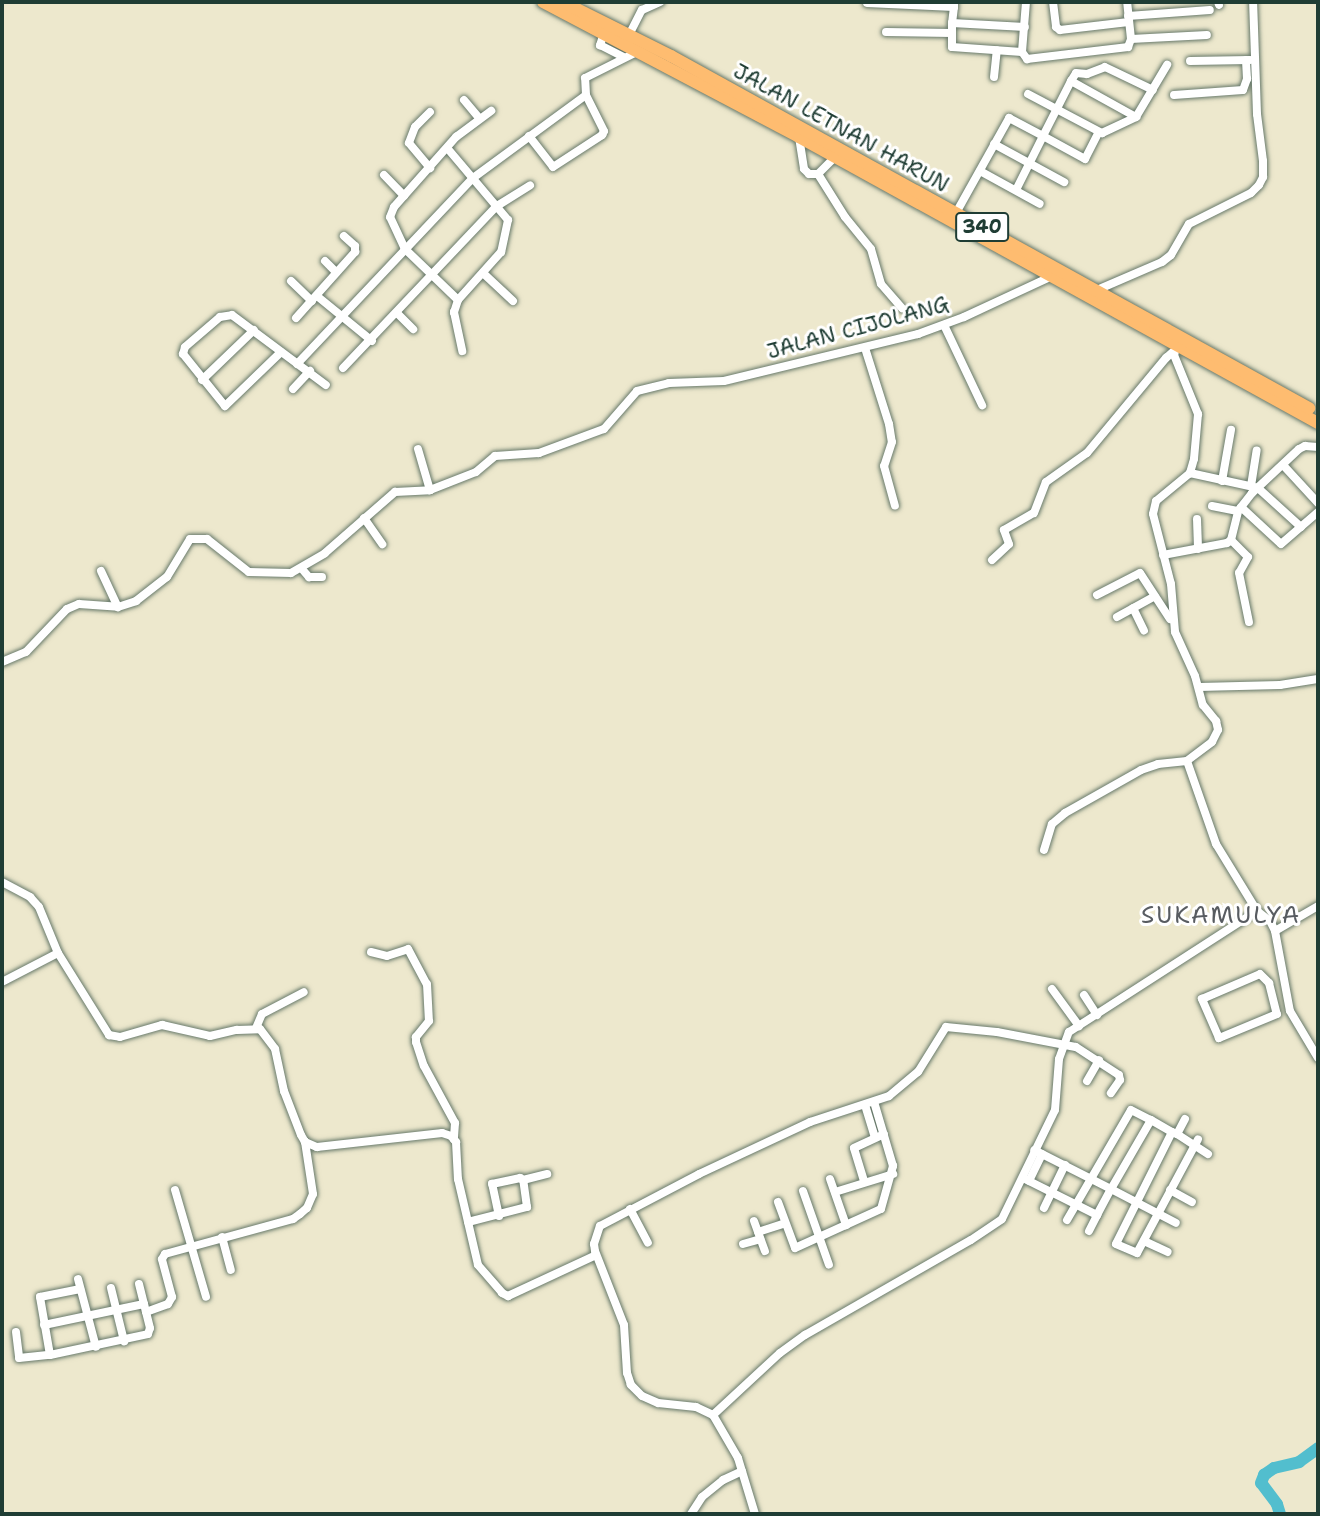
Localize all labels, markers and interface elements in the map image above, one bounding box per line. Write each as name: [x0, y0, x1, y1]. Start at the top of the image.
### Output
street label: JALAN LETNAN HARUN: [729, 58, 953, 198]
road number: 340: [954, 212, 1010, 243]
street label: JALAN CIJOLANG: [764, 292, 952, 364]
district label: SUKAMULYA: [1142, 902, 1300, 930]

